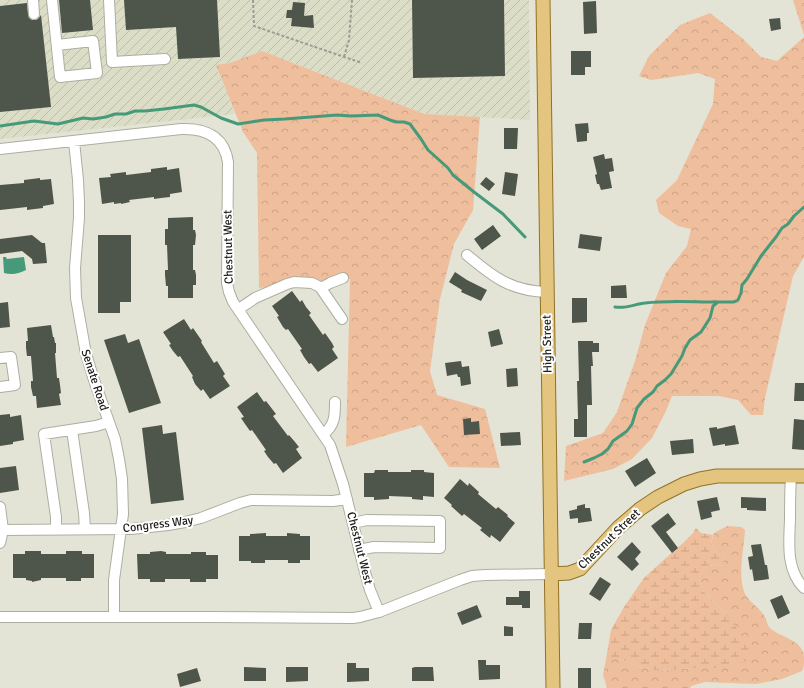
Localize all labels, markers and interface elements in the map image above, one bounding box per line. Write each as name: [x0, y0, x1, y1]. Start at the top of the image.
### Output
street label: Chestnut West: [220, 210, 237, 284]
street label: High Street: [539, 315, 556, 373]
street label: Senate Road: [78, 348, 111, 413]
street label: Chestnut Street: [575, 506, 643, 573]
street label: Chestnut West: [343, 510, 376, 586]
street label: Congress Way: [122, 513, 195, 536]

